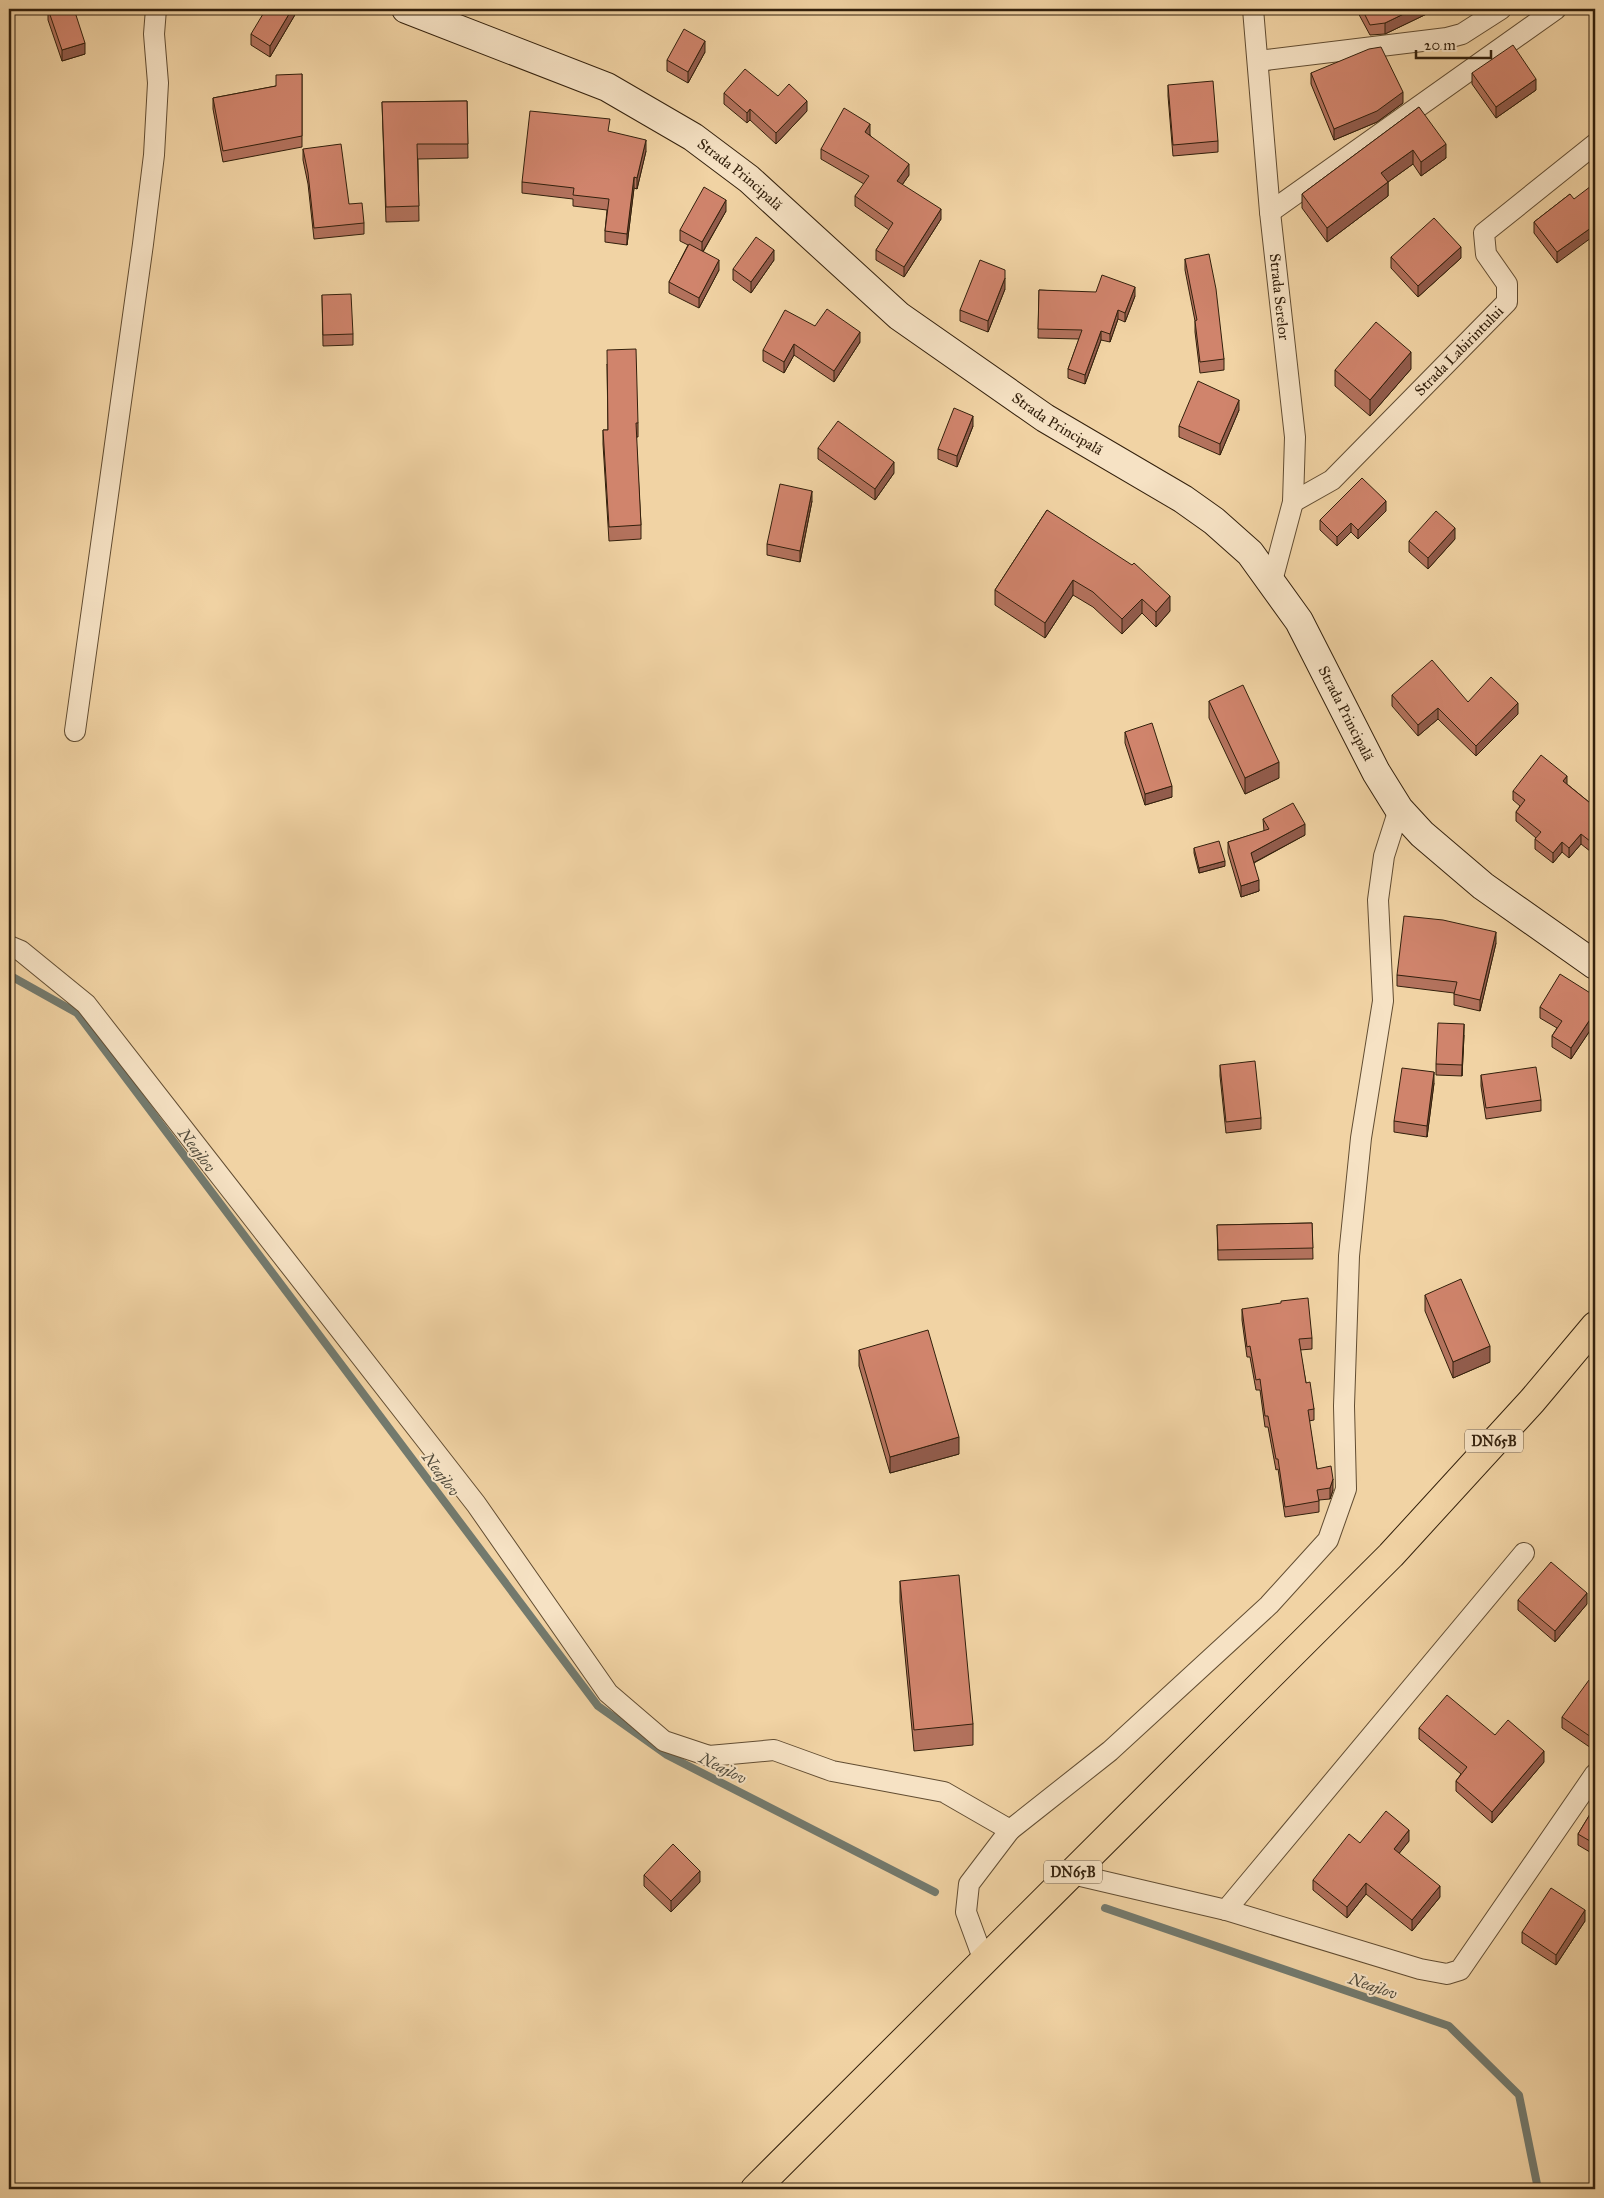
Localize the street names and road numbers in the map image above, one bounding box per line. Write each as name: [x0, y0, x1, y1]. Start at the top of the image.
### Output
street label: Strada Principală: [694, 135, 787, 214]
street label: Strada Serelor: [1266, 253, 1293, 341]
street label: Strada Labirintului: [1411, 302, 1507, 400]
street label: Strada Principală: [1008, 389, 1107, 459]
street label: Strada Principală: [1314, 663, 1378, 764]
road number: DN65B: [1465, 1430, 1523, 1452]
road number: DN65B: [1044, 1860, 1102, 1884]

